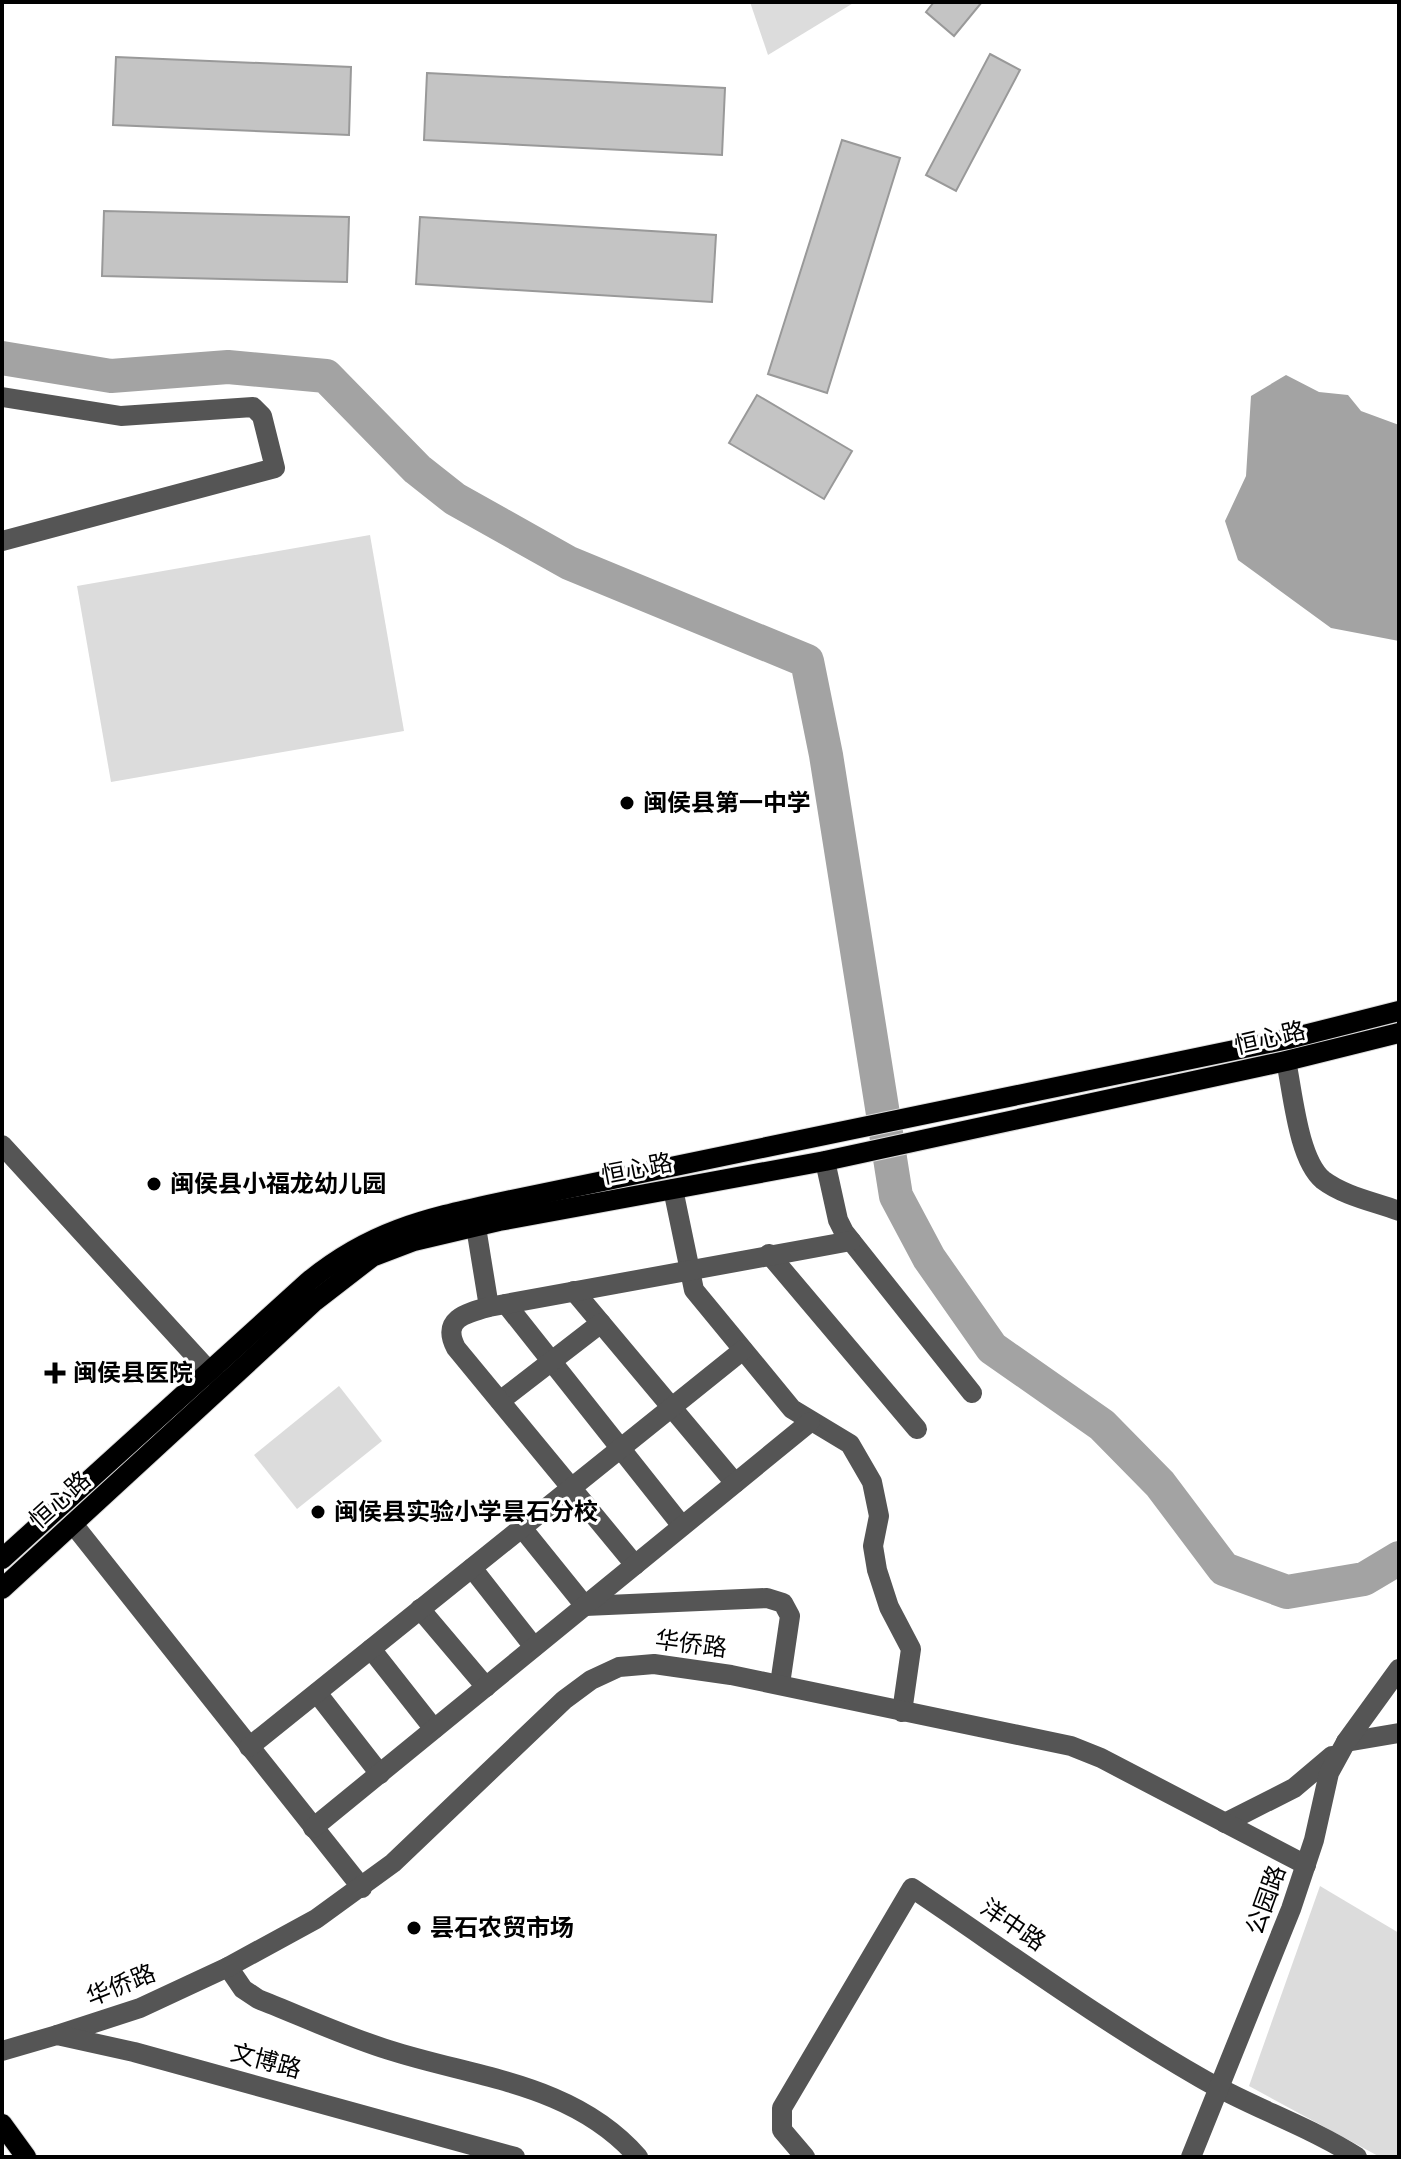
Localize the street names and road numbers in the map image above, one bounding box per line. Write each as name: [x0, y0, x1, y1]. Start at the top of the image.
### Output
street label: 恒心路: [1232, 1016, 1308, 1060]
street label: 恒心路: [599, 1148, 675, 1190]
street label: 恒心路: [24, 1466, 96, 1534]
street label: 华侨路: [654, 1626, 728, 1662]
street label: 公园路: [1241, 1861, 1291, 1939]
street label: 洋中路: [975, 1893, 1051, 1957]
street label: 华侨路: [82, 1959, 160, 2011]
street label: 文博路: [228, 2038, 304, 2084]

